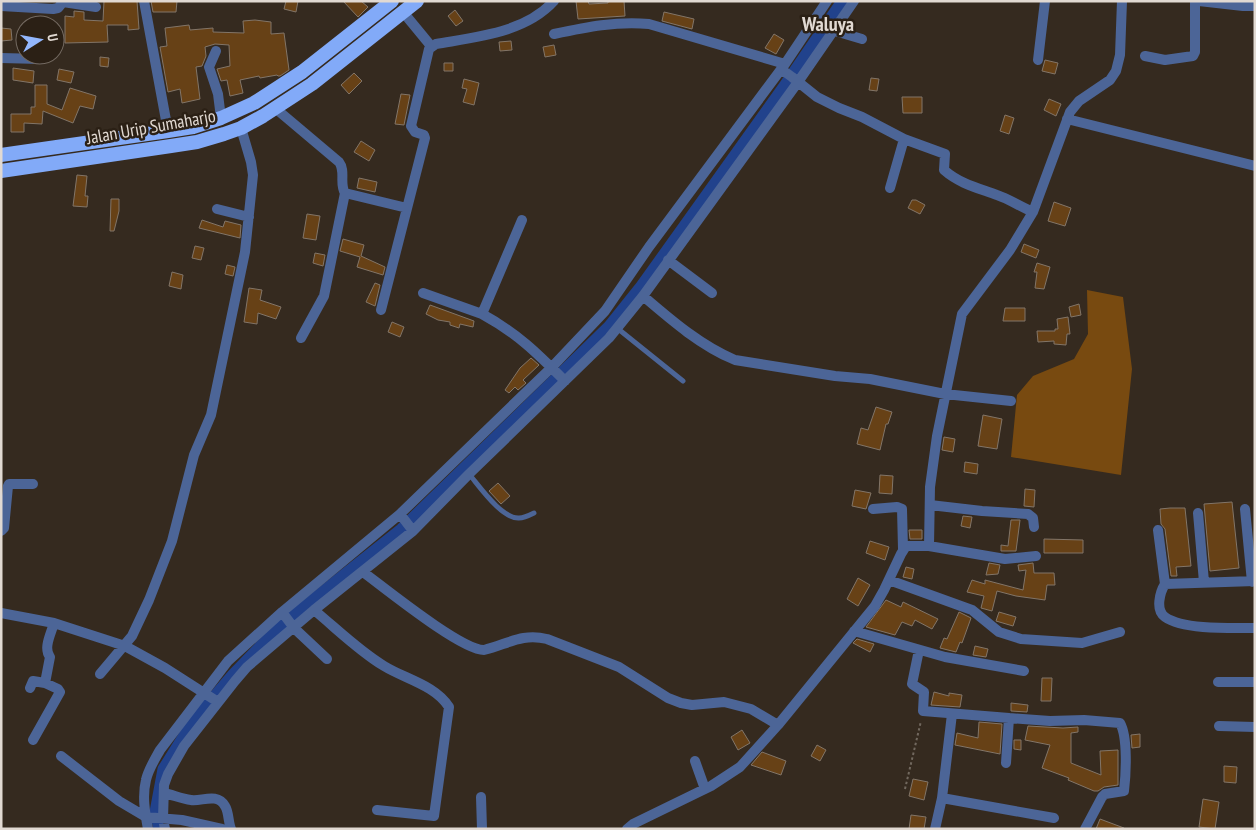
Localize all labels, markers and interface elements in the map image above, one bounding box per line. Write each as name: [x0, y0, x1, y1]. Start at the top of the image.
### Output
district label: Waluya: [801, 11, 854, 37]
north arrow: [15, 15, 65, 65]
text: U: [43, 32, 62, 43]
street label: Jalan Urip Sumaharjo: [84, 104, 217, 149]

